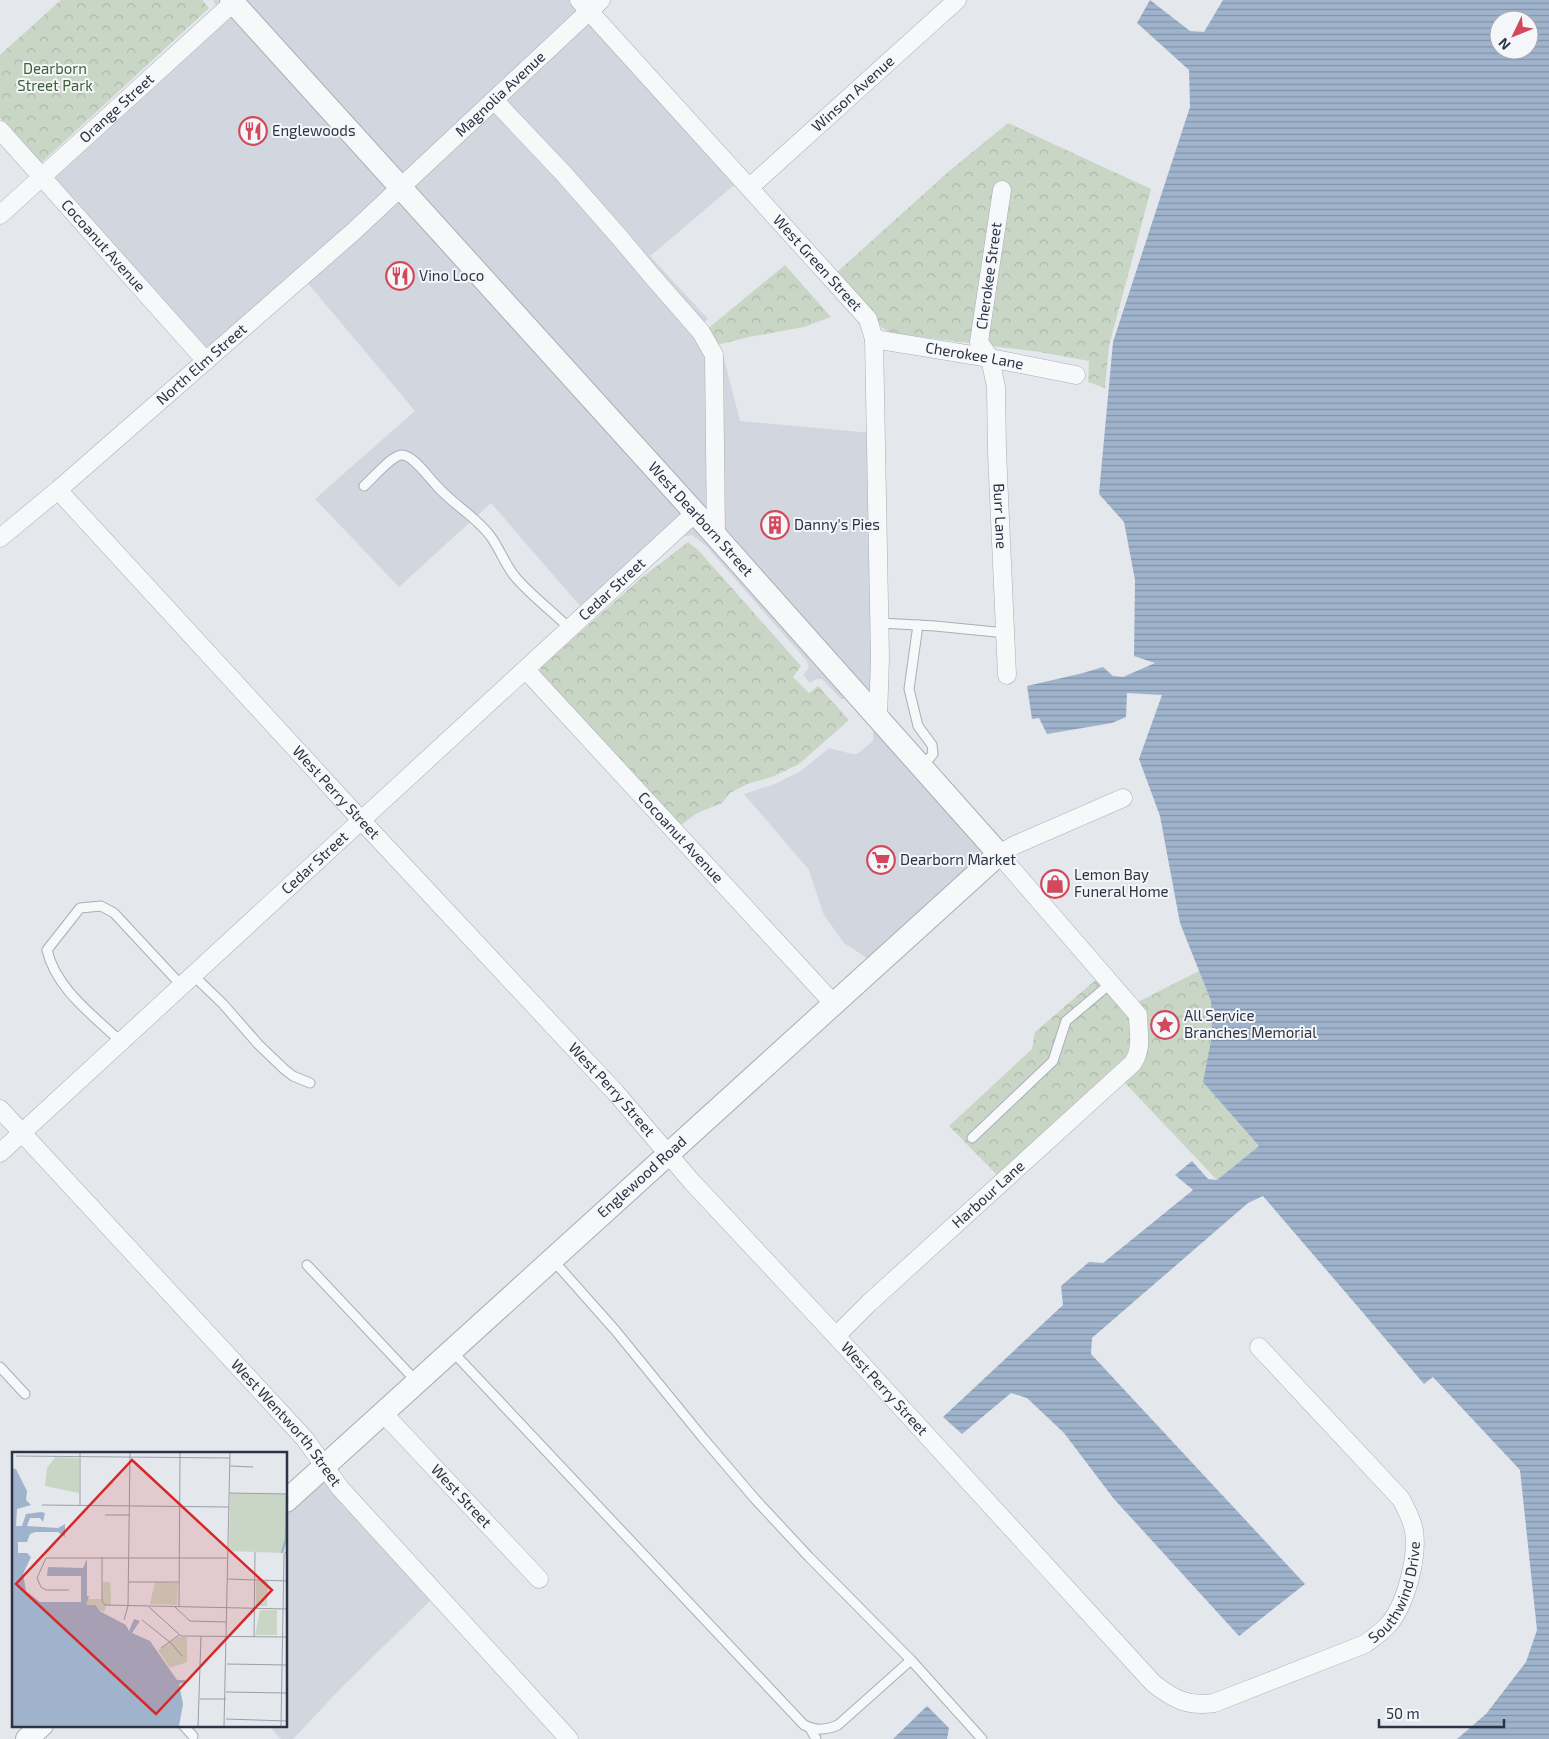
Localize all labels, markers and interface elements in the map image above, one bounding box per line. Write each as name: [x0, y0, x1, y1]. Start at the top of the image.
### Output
north arrow: [1489, 10, 1539, 60]
text: N: [1494, 35, 1514, 54]
street label: Magnolia Avenue: [451, 47, 548, 140]
street label: Winson Avenue: [808, 51, 897, 135]
park label: Dearborn Street Park: [17, 59, 93, 94]
street label: Orange Street: [75, 69, 157, 146]
restaurant icon: Englewoods: [238, 116, 268, 146]
place label: Englewoods: [272, 121, 356, 139]
street label: Cocoanut Avenue: [58, 195, 150, 295]
street label: West Green Street: [770, 210, 867, 315]
street label: Cherokee Street: [972, 221, 1004, 331]
restaurant icon: Vino Loco: [385, 261, 415, 291]
place label: Vino Loco: [419, 266, 484, 284]
street label: North Elm Street: [152, 319, 250, 408]
street label: Cherokee Lane: [924, 338, 1025, 372]
street label: West Dearborn Street: [645, 458, 758, 580]
street label: Burr Lane: [990, 483, 1011, 549]
building icon: Danny's Pies: [760, 510, 790, 540]
place label: Danny's Pies: [794, 515, 880, 533]
street label: Cedar Street: [574, 553, 649, 624]
street label: West Perry Street: [289, 742, 384, 843]
street label: Cocoanut Avenue: [635, 788, 728, 886]
street label: Cedar Street: [277, 827, 351, 897]
supermarket icon: Dearborn Market: [866, 845, 896, 875]
place label: Dearborn Market: [900, 850, 1016, 868]
place label: Lemon Bay Funeral Home: [1074, 865, 1169, 900]
shop icon: Lemon Bay Funeral Home: [1040, 869, 1070, 899]
place label: All Service Branches Memorial: [1184, 1006, 1317, 1041]
place icon: All Service Branches Memorial: [1150, 1010, 1180, 1040]
street label: West Perry Street: [565, 1038, 659, 1140]
street label: Englewood Road: [593, 1131, 690, 1221]
street label: Harbour Lane: [948, 1156, 1028, 1231]
street label: West Perry Street: [838, 1338, 932, 1439]
street label: West Wentworth Street: [228, 1355, 346, 1490]
inset map: [12, 1452, 288, 1726]
street label: West Street: [428, 1460, 496, 1531]
street label: Southwind Drive: [1364, 1541, 1423, 1646]
scale bar: [1379, 1696, 1504, 1728]
text: 50 m: [1386, 1704, 1420, 1722]

